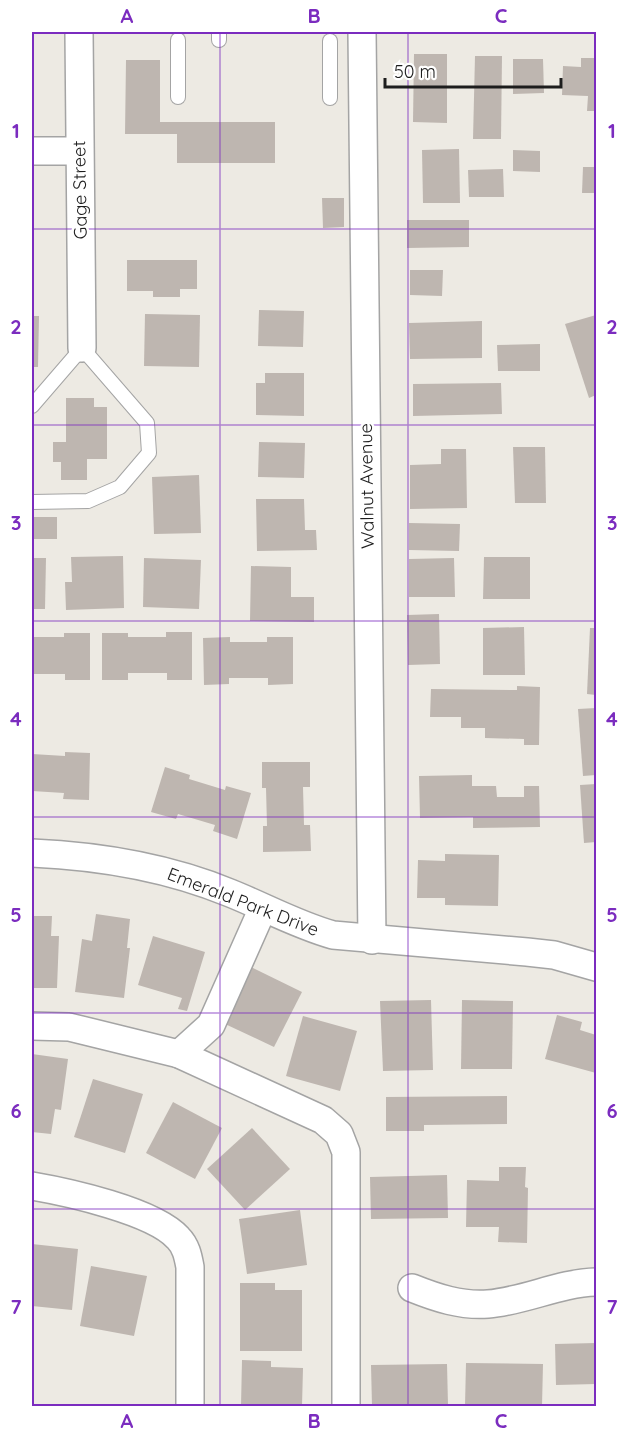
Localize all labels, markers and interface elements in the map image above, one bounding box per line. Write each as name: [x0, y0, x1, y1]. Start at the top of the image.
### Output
text: A: [121, 3, 134, 28]
text: B: [307, 3, 321, 28]
text: C: [495, 3, 508, 28]
scale bar: [385, 51, 560, 89]
text: 50 m: [394, 60, 436, 83]
text: 1: [12, 118, 20, 143]
text: 1: [608, 118, 616, 143]
street label: Gage Street: [67, 140, 92, 240]
text: 2: [10, 314, 22, 339]
text: 2: [606, 314, 618, 339]
street label: Walnut Avenue: [354, 423, 379, 549]
text: 3: [11, 510, 21, 535]
text: 3: [607, 510, 617, 535]
text: 4: [10, 706, 22, 731]
text: 4: [606, 706, 618, 731]
street label: Emerald Park Drive: [164, 862, 322, 941]
text: 5: [10, 902, 22, 927]
text: 5: [606, 902, 618, 927]
text: 6: [10, 1098, 22, 1123]
text: 6: [606, 1098, 618, 1123]
text: 7: [11, 1294, 22, 1319]
text: 7: [607, 1294, 618, 1319]
text: A: [121, 1408, 134, 1433]
text: B: [307, 1408, 321, 1433]
text: C: [495, 1408, 508, 1433]

